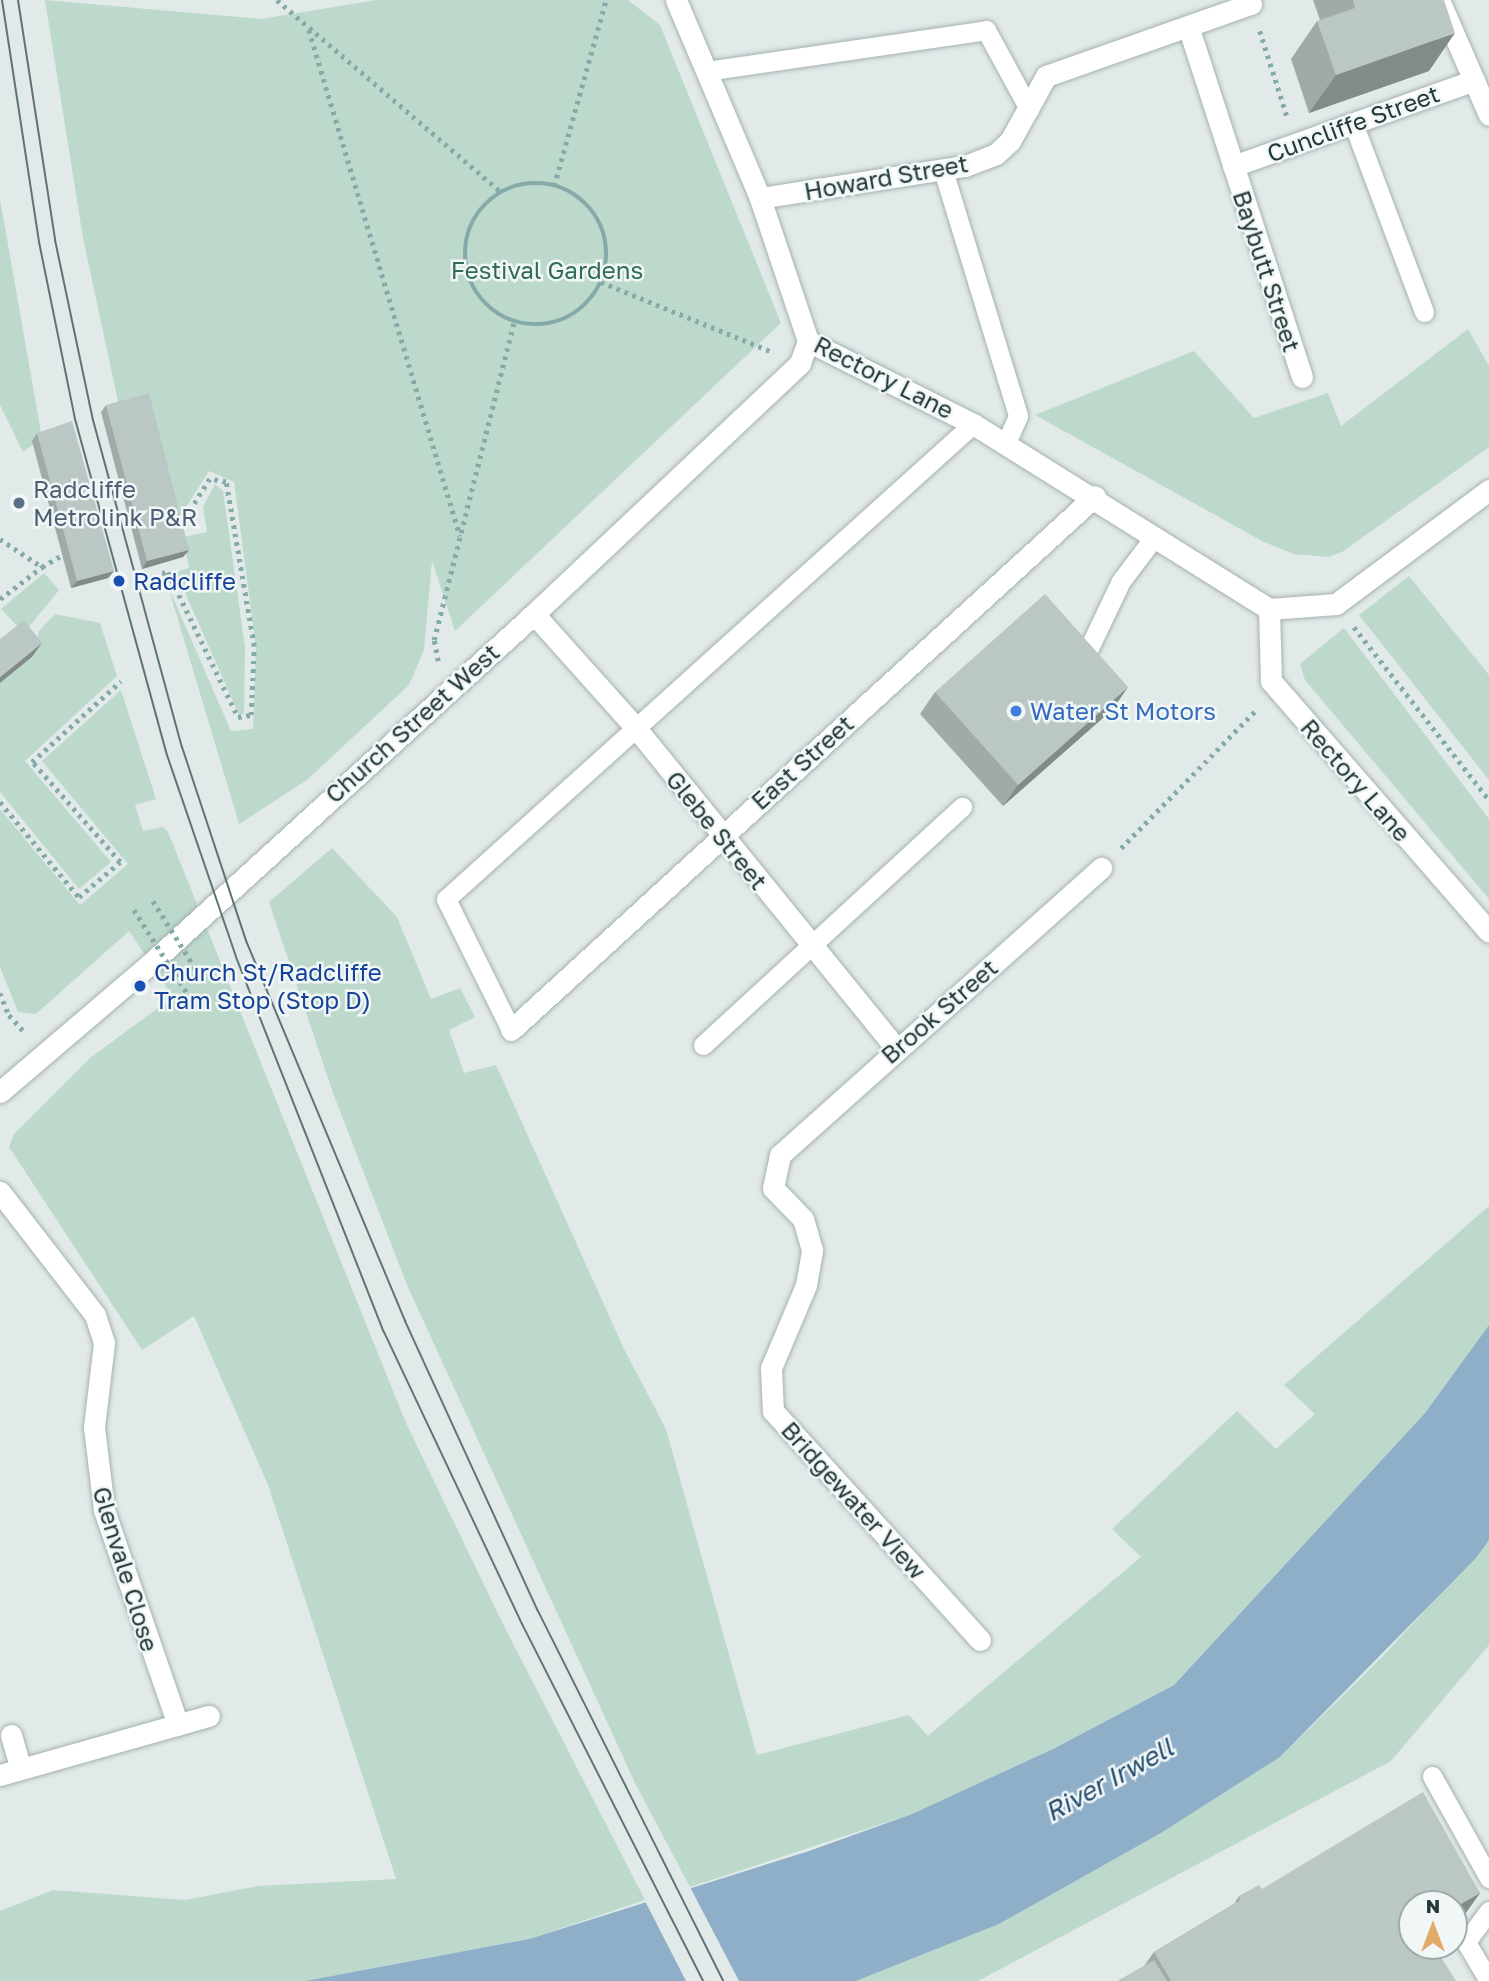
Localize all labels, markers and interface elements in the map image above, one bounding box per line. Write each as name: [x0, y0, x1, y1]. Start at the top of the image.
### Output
street label: Cuncliffe Street: [1263, 78, 1443, 168]
street label: Howard Street: [802, 148, 970, 206]
street label: Baybutt Street: [1227, 187, 1307, 355]
park label: Festival Gardens: [451, 256, 643, 284]
street label: Rectory Lane: [809, 329, 959, 425]
place label: Radcliffe Metrolink P&R: [33, 475, 197, 531]
marker: Radcliffe Metrolink P&R: [11, 495, 27, 511]
place label: Radcliffe: [133, 567, 236, 595]
marker: Radcliffe: [111, 573, 127, 589]
street label: Church Street West: [319, 637, 505, 809]
place label: Water St Motors: [1030, 697, 1216, 725]
marker: Water St Motors: [1008, 703, 1024, 719]
street label: East Street: [745, 709, 859, 815]
street label: Rectory Lane: [1295, 713, 1417, 847]
street label: Glebe Street: [660, 765, 774, 895]
street label: Brook Street: [875, 953, 1003, 1069]
place label: Church St/Radcliffe Tram Stop (Stop D): [154, 958, 382, 1014]
marker: Church St/Radcliffe Tram Stop (Stop D): [132, 978, 148, 994]
street label: Bridgewater View: [776, 1415, 932, 1585]
street label: Glenvale Close: [87, 1483, 165, 1655]
water label: River Irwell: [1039, 1732, 1179, 1828]
north arrow: [1398, 1890, 1468, 1960]
text: N: [1426, 1894, 1440, 1917]

